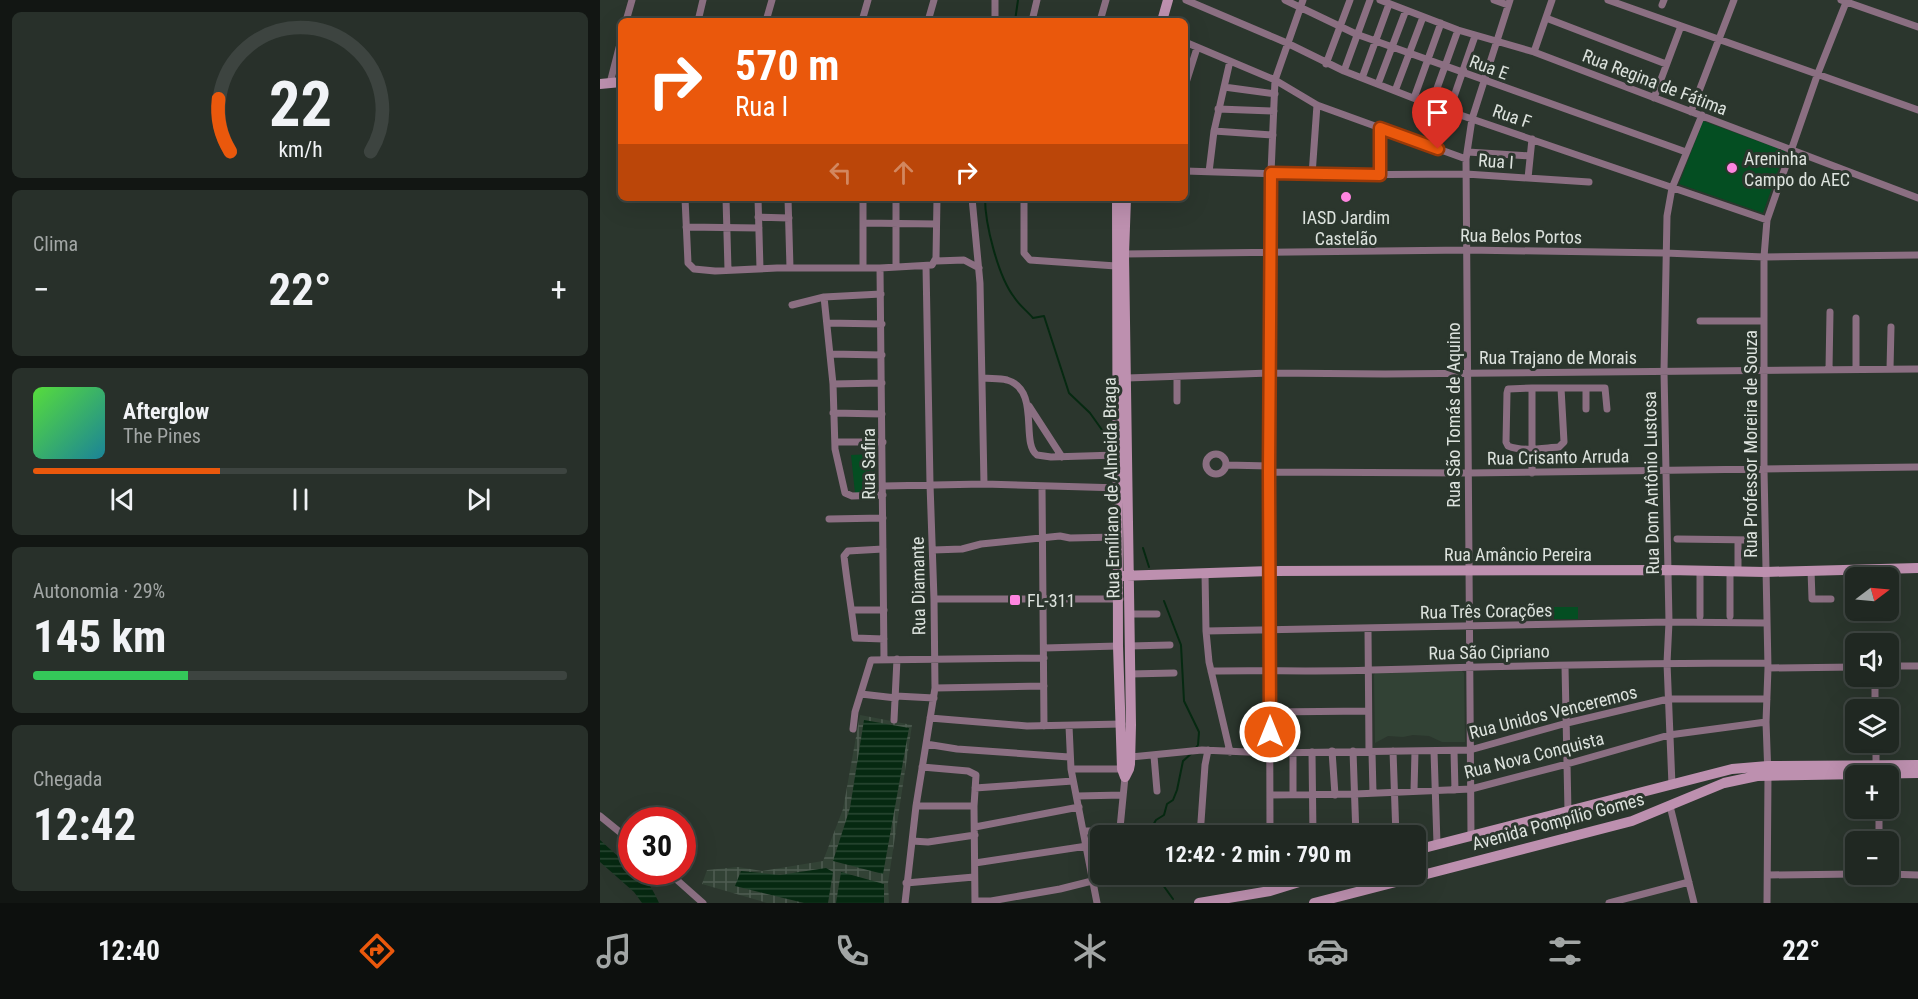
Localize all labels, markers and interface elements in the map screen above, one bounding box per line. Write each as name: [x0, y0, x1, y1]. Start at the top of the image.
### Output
text: 570 m: [735, 41, 840, 90]
icon: right: [636, 42, 714, 120]
street label: Rua Regina de Fátima: [1580, 45, 1730, 119]
street label: Rua E: [1467, 50, 1511, 84]
text: 22: [268, 68, 332, 141]
pin: [1412, 87, 1463, 149]
text: Rua I: [735, 91, 788, 123]
icon: arrive: [1421, 96, 1454, 129]
street label: Rua F: [1490, 100, 1534, 132]
text: km/h: [278, 137, 322, 162]
place label: Areninha Campo do AEC: [1744, 148, 1850, 190]
street label: Rua I: [1478, 149, 1514, 173]
icon: left: [824, 156, 857, 189]
icon: ahead: [887, 156, 920, 189]
icon: right: [950, 156, 983, 189]
marker: Areninha Campo do AEC: [1725, 161, 1739, 175]
marker: IASD Jardim Castelão: [1339, 190, 1353, 204]
place label: IASD Jardim Castelão: [1302, 207, 1390, 249]
street label: Rua Belos Portos: [1460, 224, 1582, 248]
text: Clima: [33, 232, 78, 256]
text: 22°: [269, 263, 332, 316]
text: −: [33, 270, 50, 309]
text: +: [551, 270, 567, 309]
street label: Rua São Tomás de Aquino: [1443, 322, 1464, 508]
street label: Rua Professor Moreira de Souza: [1740, 330, 1761, 558]
street label: Rua Trajano de Morais: [1479, 347, 1637, 368]
street label: Rua Emíliano de Almeida Braga: [1099, 377, 1123, 599]
street label: Rua Dom Antônio Lustosa: [1639, 391, 1663, 575]
text: Afterglow: [123, 399, 209, 424]
text: The Pines: [123, 424, 201, 448]
street label: Rua Safira: [858, 428, 879, 500]
street label: Rua Crisanto Arruda: [1487, 445, 1629, 469]
icon: previous: [106, 483, 139, 516]
icon: pause: [284, 483, 317, 516]
icon: next: [462, 483, 495, 516]
street label: Rua Diamante: [907, 536, 929, 636]
street label: Rua Amâncio Pereira: [1444, 544, 1592, 565]
north arrow: [1845, 567, 1899, 621]
map controls: [1845, 567, 1899, 885]
text: Autonomia · 29%: [33, 579, 165, 603]
place label: FL-311: [1027, 590, 1075, 611]
marker: FL-311: [1008, 593, 1022, 607]
street label: Rua Três Corações: [1420, 599, 1552, 623]
text: 145 km: [33, 610, 166, 663]
button: sound: [1845, 633, 1899, 687]
street label: Rua São Cipriano: [1428, 640, 1550, 664]
street label: Rua Unidos Venceremos: [1467, 681, 1639, 743]
button: layers: [1845, 699, 1899, 753]
position arrow: [1238, 700, 1302, 764]
street label: Rua Nova Conquista: [1462, 727, 1606, 783]
button: +: [1845, 765, 1899, 819]
text: Chegada: [33, 767, 102, 791]
street label: Avenida Pompílio Gomes: [1470, 788, 1646, 854]
text: 12:42: [33, 798, 136, 851]
speed limit sign: 30: [618, 807, 696, 885]
button: −: [1845, 831, 1899, 885]
text: 12:42 · 2 min · 790 m: [1165, 842, 1351, 867]
icon: directions: [356, 930, 398, 972]
icon: music: [593, 930, 635, 972]
icon: phone: [831, 930, 873, 972]
icon: climate: [1069, 930, 1111, 972]
icon: car: [1307, 930, 1349, 972]
icon: filters: [1544, 930, 1586, 972]
text: 12:40: [98, 935, 160, 967]
text: 22°: [1782, 935, 1820, 967]

